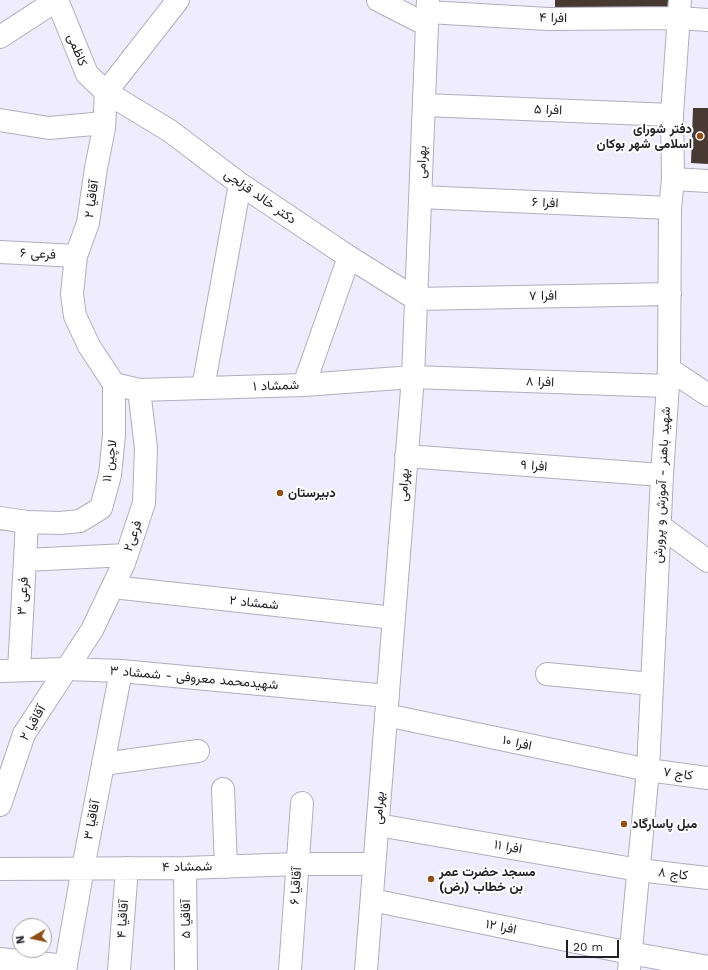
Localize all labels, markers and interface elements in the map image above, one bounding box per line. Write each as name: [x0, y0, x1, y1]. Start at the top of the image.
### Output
street label: افرا ۴: [539, 10, 567, 26]
street label: کاظمی: [63, 31, 91, 69]
street label: افرا ۵: [534, 102, 562, 118]
place label: دفتر شورای اسلامی شهر بوکان: [597, 121, 692, 152]
marker: دفتر شورای اسلامی شهر بوکان: [695, 131, 705, 141]
street label: بهرامی: [414, 145, 430, 179]
street label: دکتر خالد قزلجی: [221, 166, 299, 228]
street label: آقاقیا ۲: [82, 179, 102, 219]
street label: افرا ۶: [531, 195, 559, 211]
street label: فرعی ۶: [20, 245, 56, 263]
street label: افرا ۷: [529, 288, 557, 304]
street label: افرا ۸: [526, 374, 554, 390]
street label: شمشاد ۱: [252, 377, 300, 395]
street label: شهید باهنر - آموزش و پرورش: [650, 406, 674, 564]
street label: لاچین ۱۱: [99, 439, 121, 483]
street label: افرا ۹: [520, 457, 548, 475]
street label: بهرامی: [395, 468, 413, 502]
place label: دبیرستان: [288, 485, 336, 501]
marker: دبیرستان: [275, 488, 285, 498]
street label: فرعی۲: [120, 518, 146, 554]
street label: فرعی ۳: [14, 577, 32, 615]
street label: شمشاد ۲: [229, 593, 279, 613]
street label: شهیدمحمد معروفی - شمشاد ۳: [109, 663, 279, 693]
street label: آقاقیا ۲: [17, 703, 49, 743]
street label: افرا ۱۰: [501, 732, 533, 754]
street label: کاج ۷: [662, 764, 694, 784]
street label: بهرامی: [370, 791, 388, 825]
street label: آقاقیا ۳: [81, 799, 103, 841]
place label: مبل پاسارگاد: [632, 816, 697, 832]
marker: مبل پاسارگاد: [619, 819, 629, 829]
street label: افرا ۱۱: [493, 837, 523, 857]
street label: شمشاد ۴: [162, 859, 212, 875]
place label: مسجد حضرت عمر بن خطاب (رض): [439, 864, 536, 895]
street label: کاج ۸: [657, 864, 689, 884]
street label: آقاقیا ۶: [287, 867, 305, 905]
marker: مسجد حضرت عمر بن خطاب (رض): [426, 874, 436, 884]
street label: آقاقیا ۴: [114, 899, 132, 939]
street label: آقاقیا ۵: [178, 900, 194, 938]
street label: افرا ۱۲: [484, 916, 518, 938]
north arrow: [12, 918, 52, 958]
scale bar: [568, 932, 621, 958]
text: N: [14, 935, 28, 945]
text: 20 m: [573, 940, 603, 954]

